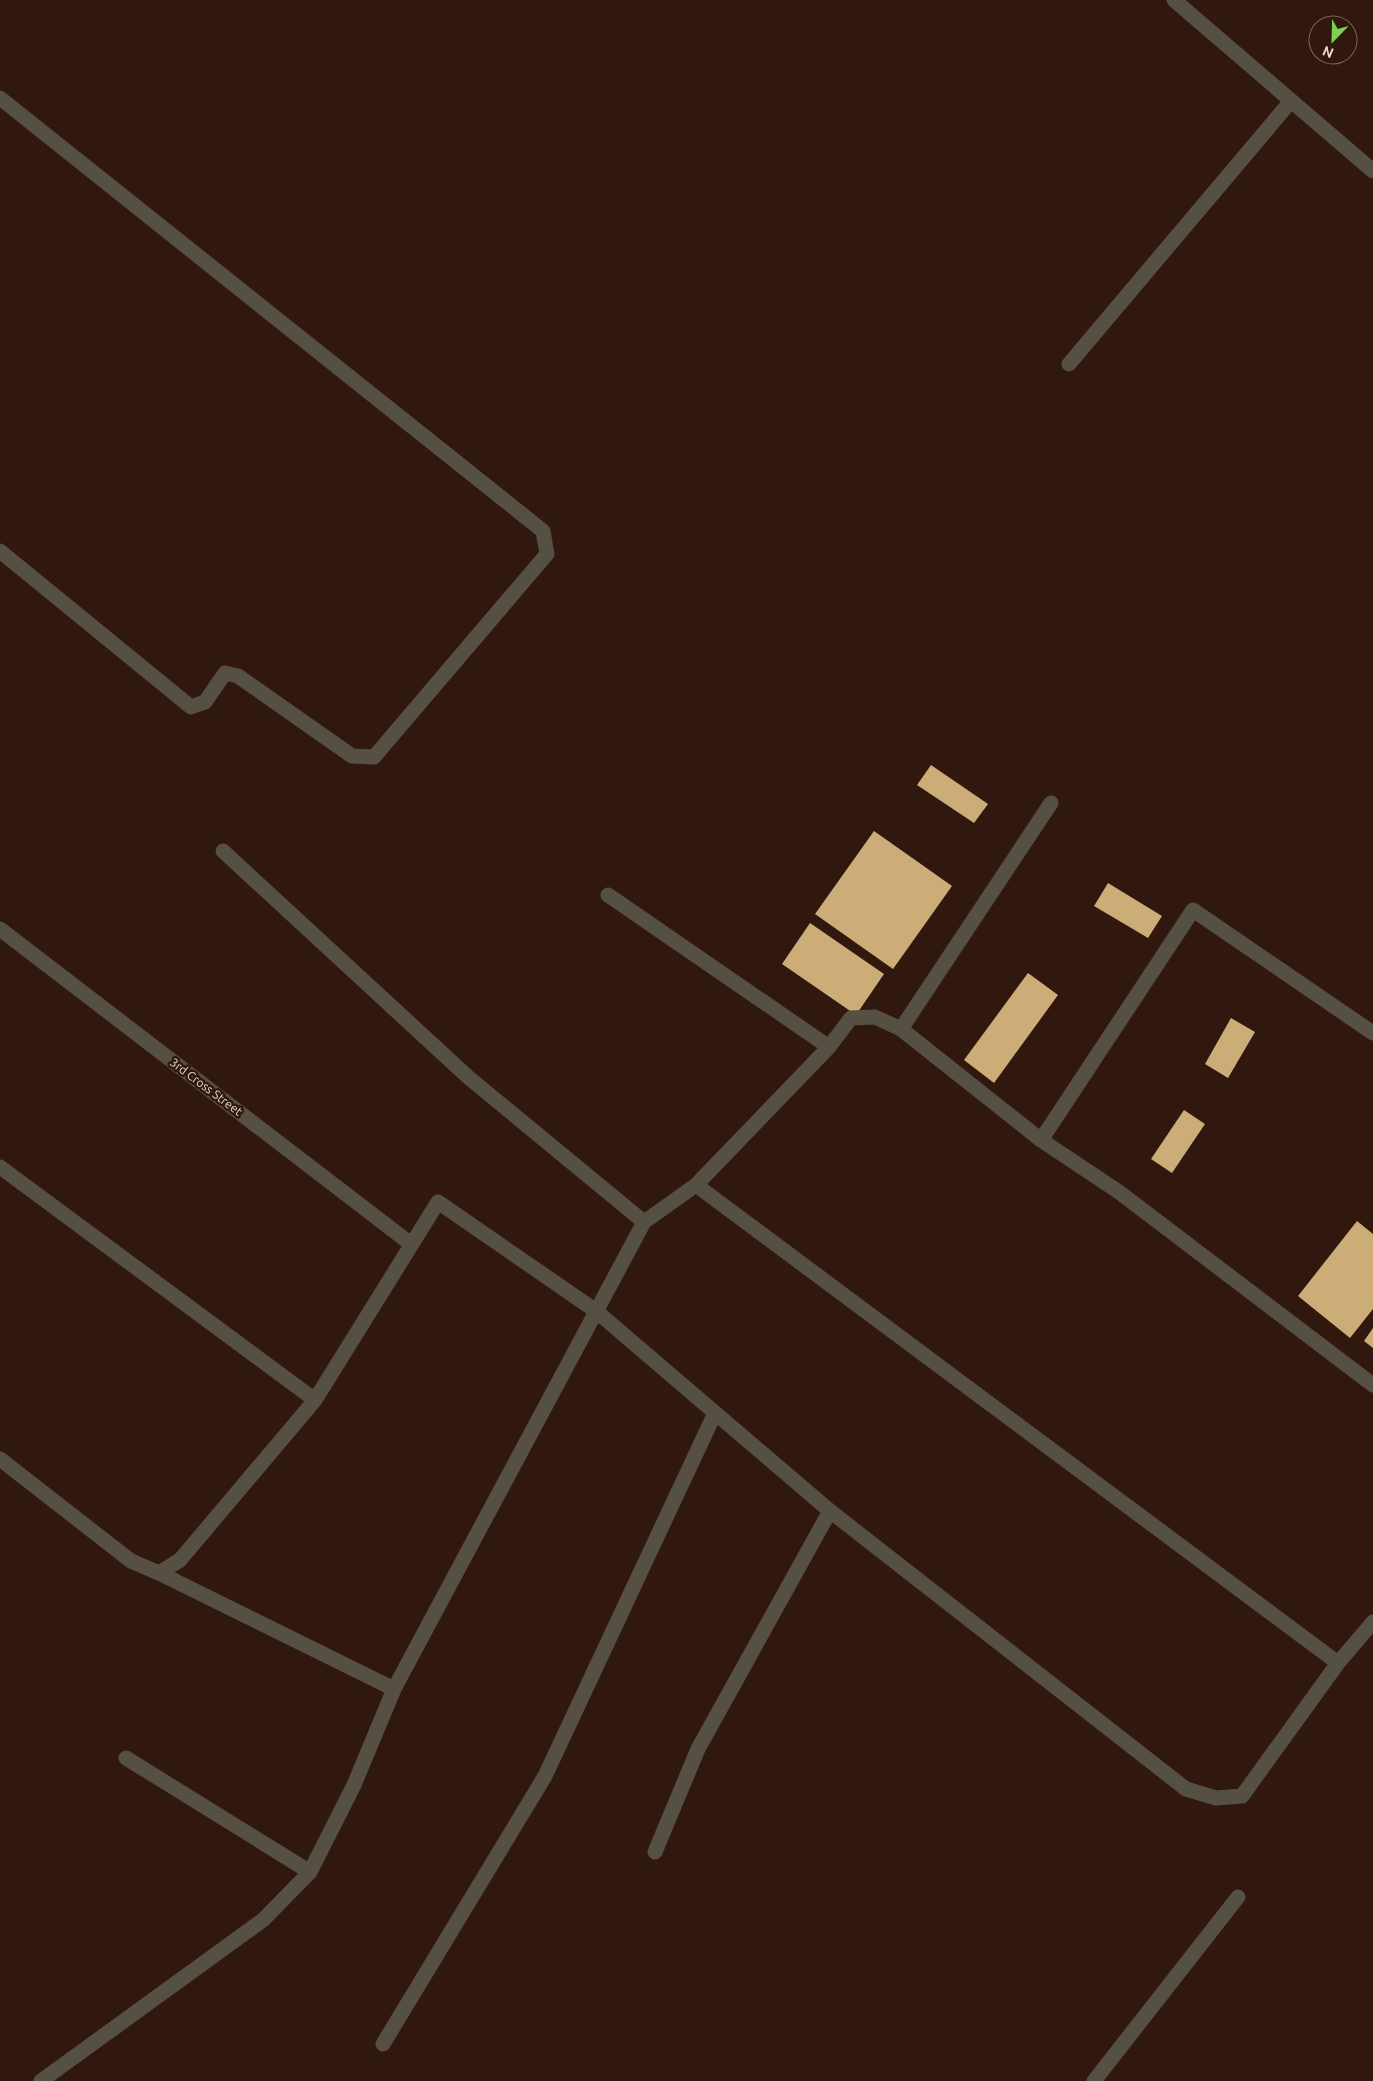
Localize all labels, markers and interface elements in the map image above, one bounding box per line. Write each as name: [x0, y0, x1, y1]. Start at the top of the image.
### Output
north arrow: [1308, 15, 1358, 65]
text: N: [1320, 43, 1336, 61]
street label: 3rd Cross Street: [168, 1055, 245, 1118]

